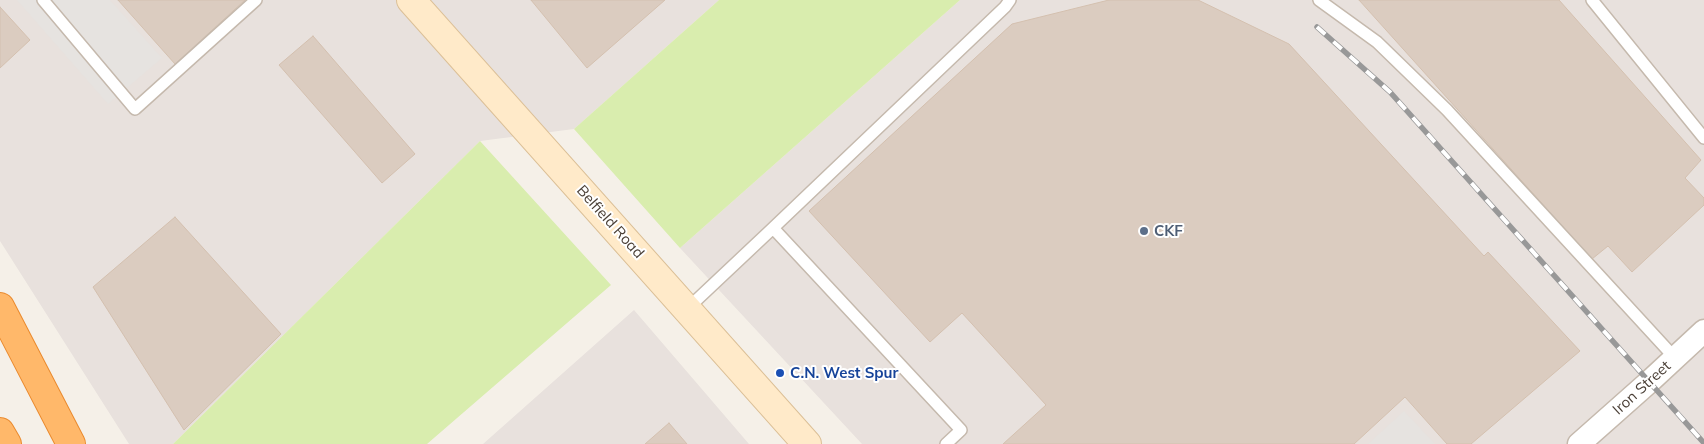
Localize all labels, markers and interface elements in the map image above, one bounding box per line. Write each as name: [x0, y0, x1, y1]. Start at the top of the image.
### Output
street label: Belfield Road: [573, 182, 647, 262]
place label: CKF: [1154, 222, 1183, 240]
marker: CKF: [1138, 225, 1150, 237]
street label: Iron Street: [1609, 357, 1675, 419]
place label: C.N. West Spur: [790, 364, 898, 382]
marker: C.N. West Spur: [774, 367, 786, 379]

